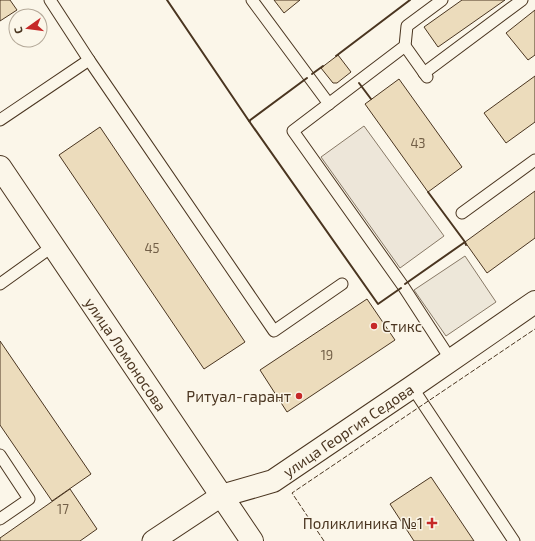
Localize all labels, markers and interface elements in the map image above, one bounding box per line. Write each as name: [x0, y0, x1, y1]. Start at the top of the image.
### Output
north arrow: [8, 8, 48, 48]
text: С: [11, 25, 25, 35]
house number: 43: [410, 135, 426, 151]
house number: 45: [145, 240, 160, 256]
street label: улица Ломоносова: [81, 294, 171, 415]
place label: Стикс: [382, 317, 422, 335]
marker: Стикс: [369, 321, 379, 331]
house number: 19: [321, 347, 333, 363]
street label: улица Георгия Седова: [279, 380, 417, 481]
place label: Ритуал-гарант: [186, 387, 291, 406]
marker: Ритуал-гарант: [294, 391, 304, 401]
house number: 17: [57, 501, 69, 517]
place label: Поликлиника №1: [303, 514, 423, 532]
marker: Поликлиника №1: [426, 517, 438, 529]

